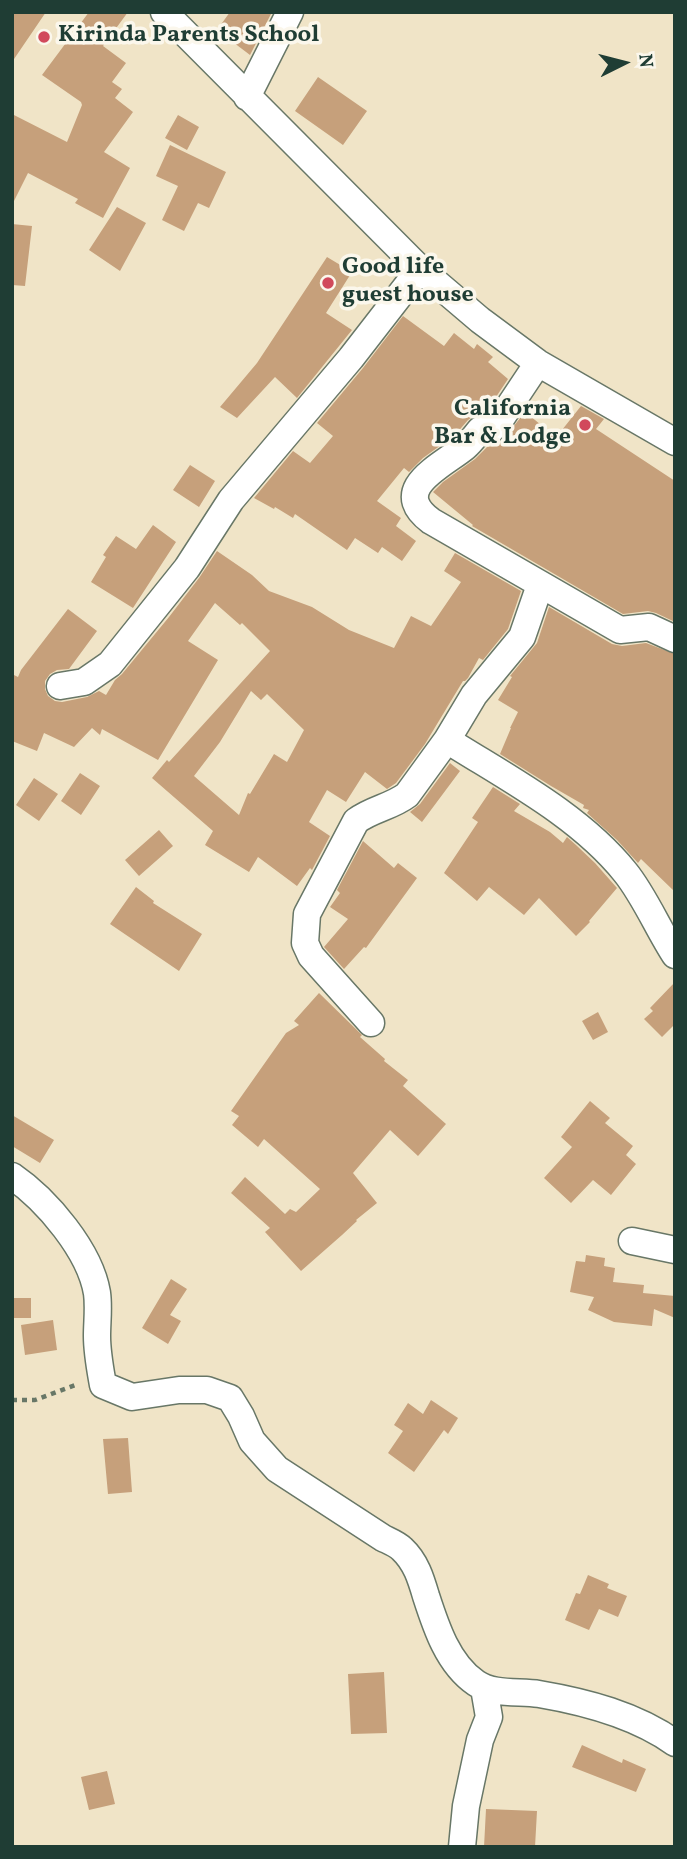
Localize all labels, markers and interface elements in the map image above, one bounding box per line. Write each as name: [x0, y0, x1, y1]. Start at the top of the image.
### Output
place label: Kirinda Parents School: [58, 23, 319, 51]
north arrow: [589, 28, 659, 98]
marker: Kirinda Parents School: [36, 29, 52, 45]
text: N: [631, 53, 659, 69]
place label: Good life guest house: [342, 255, 474, 311]
marker: Good life guest house: [320, 275, 336, 291]
place label: California Bar & Lodge: [434, 397, 571, 453]
marker: California Bar & Lodge: [577, 417, 593, 433]

